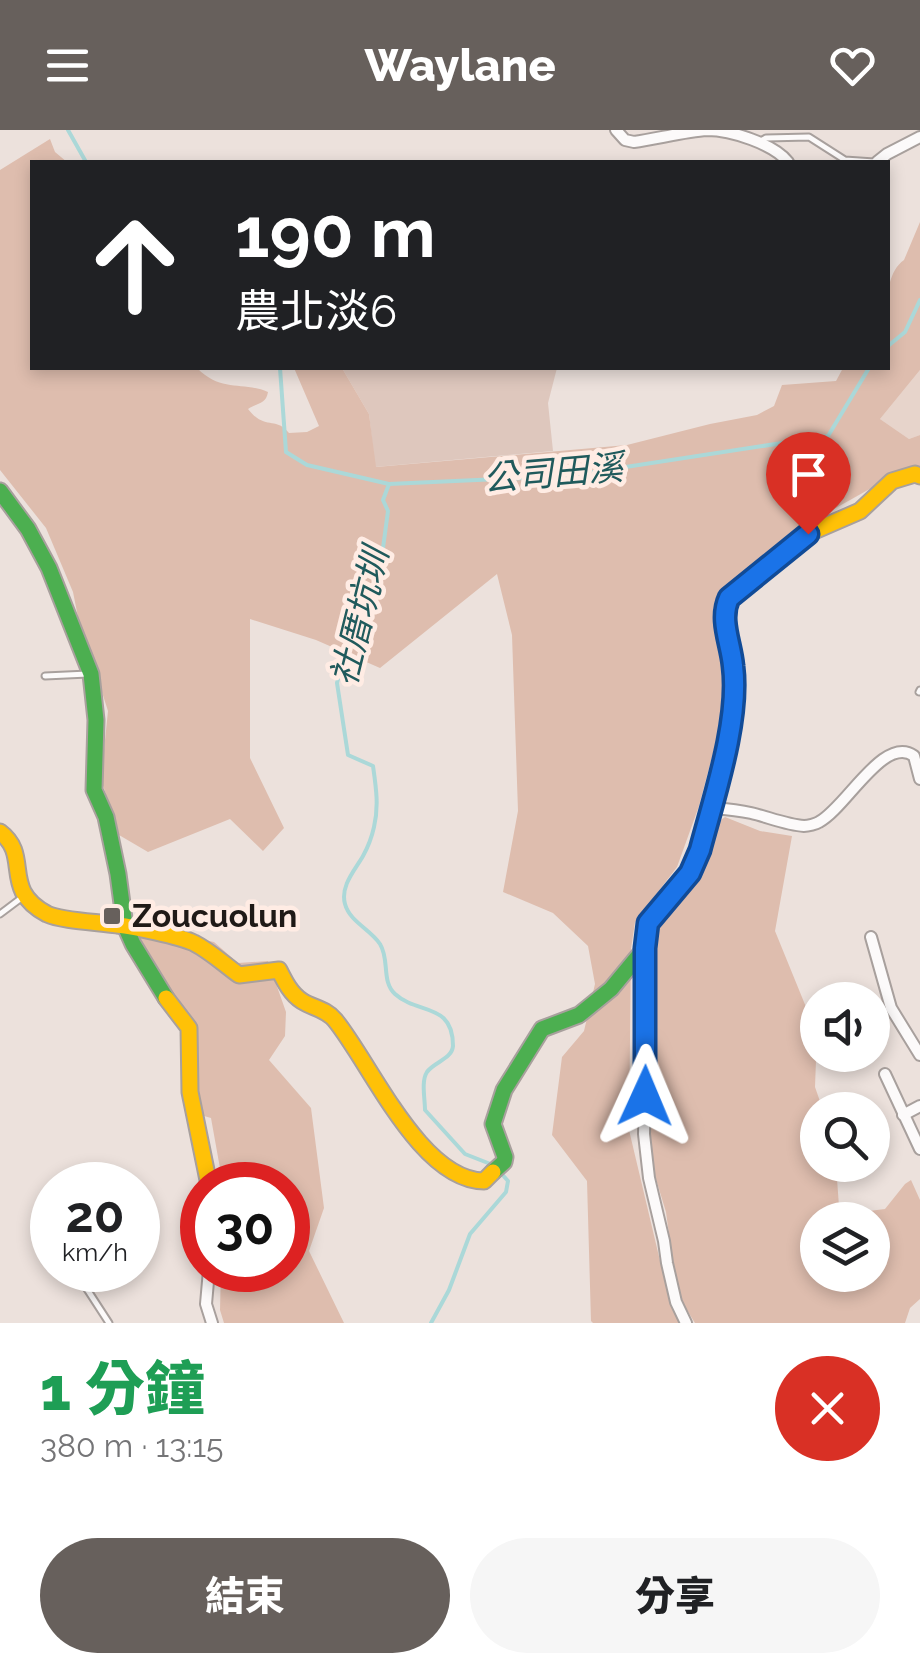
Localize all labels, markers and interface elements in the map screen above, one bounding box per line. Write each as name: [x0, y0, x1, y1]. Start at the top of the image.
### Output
icon: menu: [40, 38, 95, 93]
icon: heart: [825, 38, 880, 93]
text: Waylane: [364, 39, 556, 92]
text: 190 m: [235, 191, 436, 273]
icon: ahead: [70, 200, 200, 330]
text: 農北淡6: [235, 285, 397, 338]
pin: [766, 432, 851, 535]
water label: 公司田溪: [481, 446, 629, 499]
icon: arrive: [781, 447, 836, 502]
water label: 社厝坑圳: [323, 539, 398, 690]
place label: Zoucuolun: [132, 897, 297, 934]
marker: Zoucuolun: [101, 905, 123, 927]
map controls: [800, 982, 890, 1292]
button: sound: [800, 982, 890, 1072]
position arrow: [593, 1044, 697, 1148]
button: search: [800, 1092, 890, 1182]
speed limit sign: 30: [180, 1162, 310, 1292]
text: 20: [66, 1185, 124, 1244]
button: layers: [800, 1202, 890, 1292]
text: km/h: [62, 1237, 128, 1267]
text: 1 分鐘: [40, 1354, 205, 1424]
button: close: [775, 1356, 880, 1461]
text: 380 m · 13:15: [40, 1427, 224, 1464]
button: 結束: [40, 1538, 450, 1653]
button: 分享: [470, 1538, 880, 1653]

